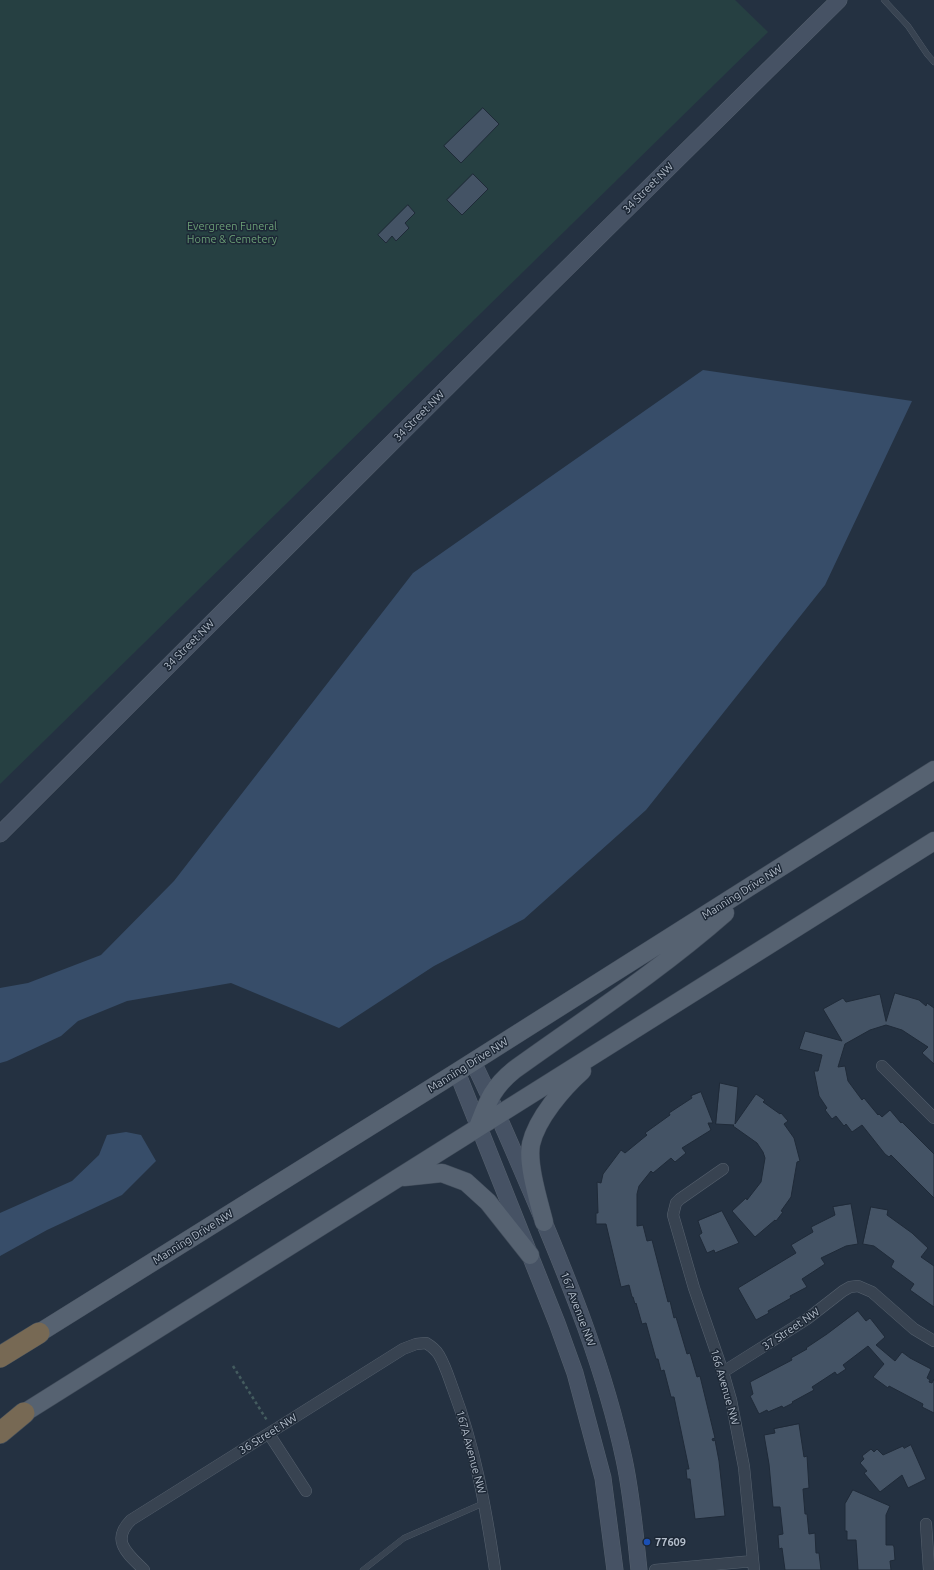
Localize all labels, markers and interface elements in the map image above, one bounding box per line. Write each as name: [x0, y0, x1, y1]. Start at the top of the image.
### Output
street label: 34 Street NW: [620, 160, 676, 216]
park label: Evergreen Funeral Home & Cemetery: [187, 219, 277, 245]
street label: 34 Street NW: [391, 388, 447, 444]
street label: 34 Street NW: [161, 617, 217, 673]
street label: Manning Drive NW: [699, 862, 785, 922]
street label: Manning Drive NW: [425, 1035, 511, 1095]
street label: Manning Drive NW: [150, 1207, 236, 1267]
street label: 167 Avenue NW: [558, 1270, 598, 1348]
street label: 37 Street NW: [760, 1305, 822, 1353]
street label: 166 Avenue NW: [708, 1347, 742, 1427]
street label: 167A Avenue NW: [454, 1409, 488, 1495]
street label: 36 Street NW: [236, 1411, 300, 1457]
place label: 77609: [655, 1535, 686, 1549]
marker: 77609: [642, 1537, 652, 1547]

